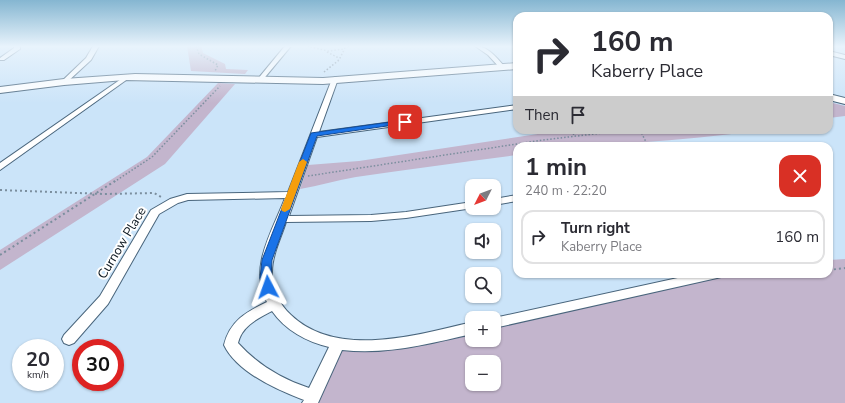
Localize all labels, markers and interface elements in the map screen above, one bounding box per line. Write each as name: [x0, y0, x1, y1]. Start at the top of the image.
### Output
text: 160 m: [591, 23, 674, 61]
icon: right: [525, 28, 577, 80]
text: Kaberry Place: [591, 59, 703, 83]
icon: arrive: [567, 104, 589, 126]
pin: [388, 105, 422, 139]
text: Then: [525, 105, 559, 125]
icon: arrive: [394, 111, 416, 133]
text: 1 min: [525, 151, 587, 183]
button: close: [779, 155, 821, 197]
north arrow: [465, 179, 501, 215]
map controls: [465, 179, 501, 391]
text: 240 m · 22:20: [525, 182, 607, 200]
street label: Curnow Place: [93, 204, 151, 282]
text: Turn right: [561, 218, 630, 238]
button: sound: [465, 223, 501, 259]
icon: right: [527, 226, 549, 248]
text: 160 m: [775, 227, 819, 247]
text: Kaberry Place: [561, 238, 642, 256]
position arrow: [247, 266, 289, 308]
button: search: [465, 267, 501, 303]
button: +: [465, 311, 501, 347]
speed limit sign: 30: [72, 339, 124, 391]
text: 20: [26, 346, 50, 373]
button: −: [465, 355, 501, 391]
text: km/h: [27, 368, 49, 382]

